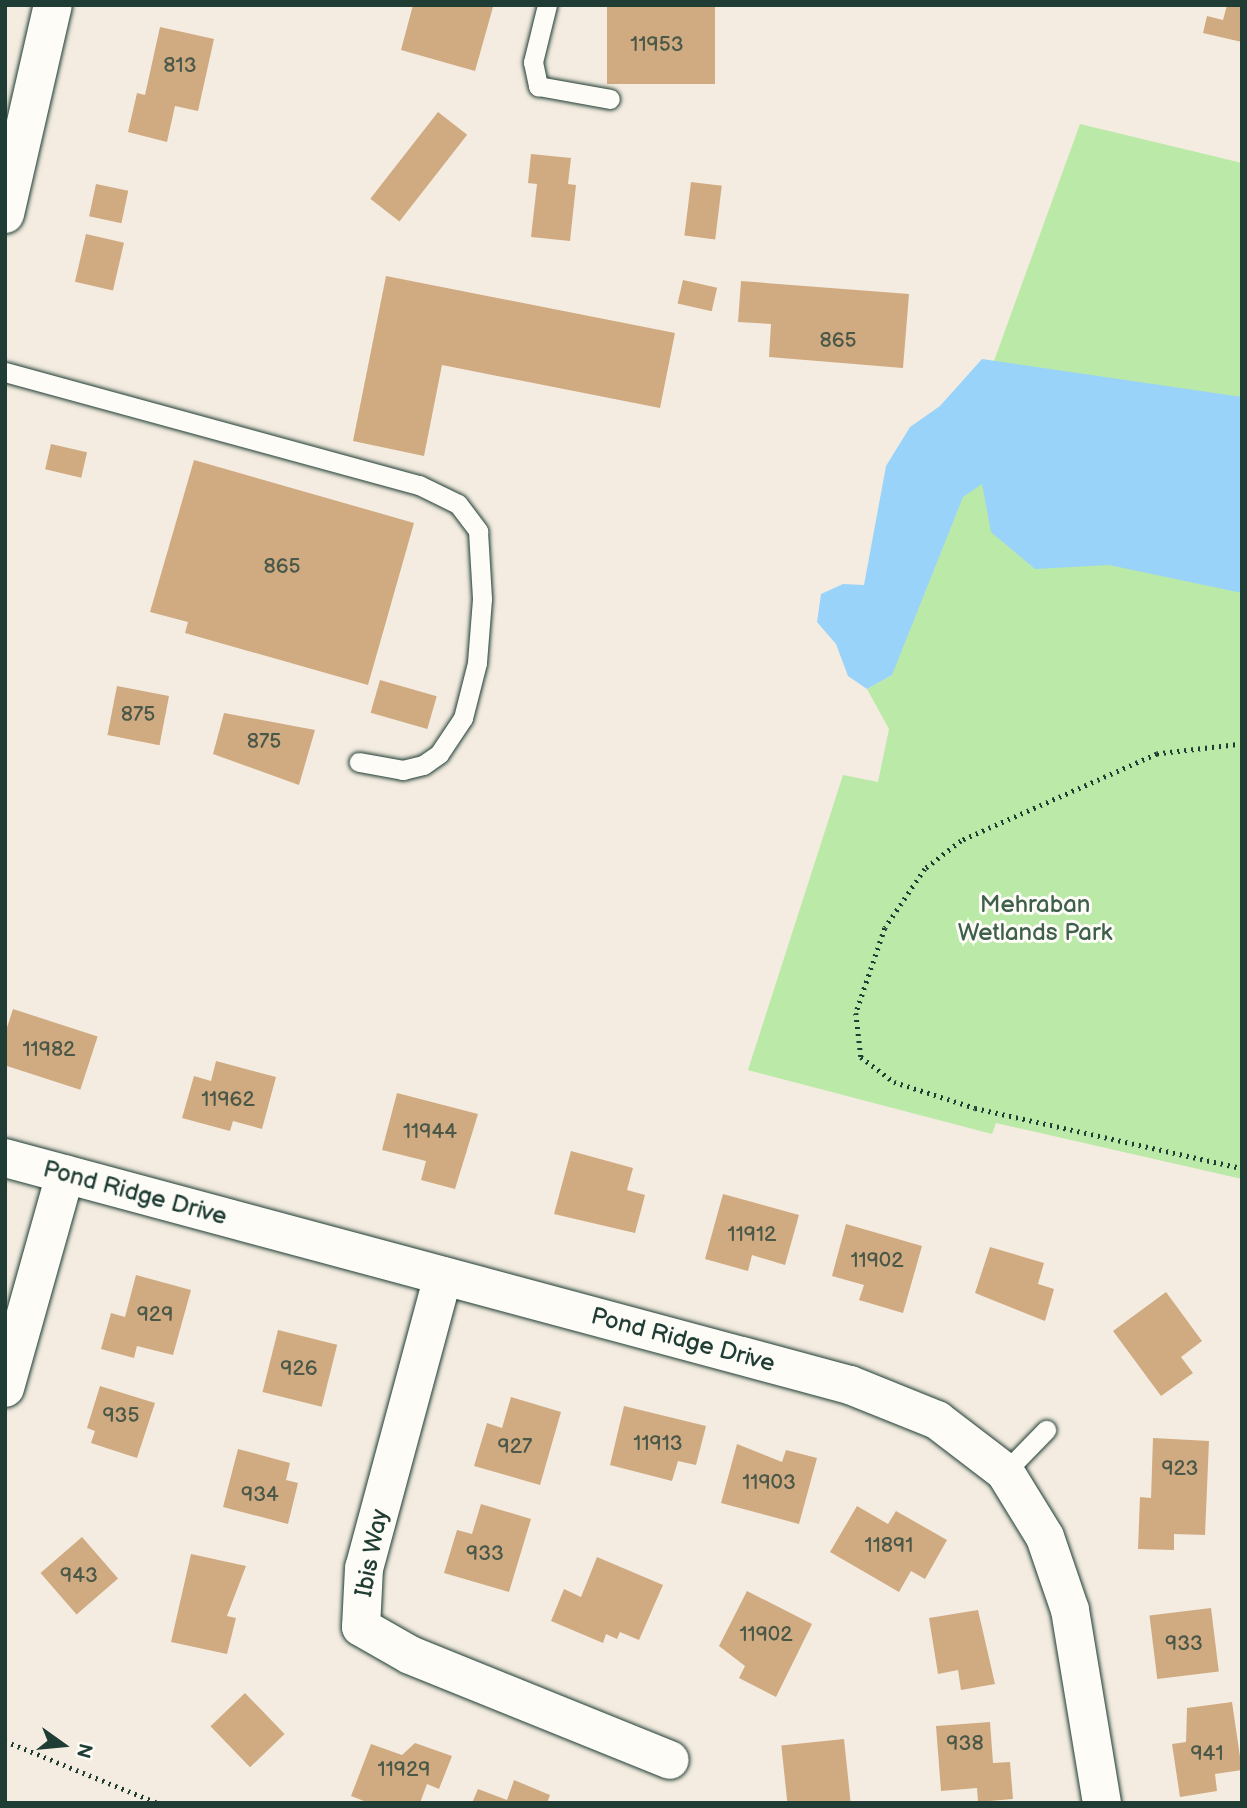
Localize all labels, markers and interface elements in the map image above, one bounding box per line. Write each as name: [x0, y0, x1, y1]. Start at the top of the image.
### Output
house number: 11953: [630, 32, 684, 58]
house number: 813: [163, 53, 197, 79]
house number: 865: [819, 328, 857, 354]
house number: 865: [263, 554, 301, 580]
house number: 875: [121, 702, 155, 728]
house number: 875: [247, 729, 281, 755]
park label: Mehraban Wetlands Park: [958, 891, 1112, 947]
house number: 11982: [22, 1037, 76, 1063]
house number: 11962: [201, 1087, 255, 1113]
house number: 11944: [403, 1119, 457, 1145]
street label: Pond Ridge Drive: [40, 1155, 230, 1231]
house number: 11912: [728, 1222, 776, 1248]
house number: 11902: [850, 1248, 904, 1274]
house number: 929: [137, 1302, 173, 1328]
street label: Pond Ridge Drive: [588, 1302, 778, 1378]
house number: 926: [280, 1356, 318, 1382]
house number: 935: [102, 1403, 140, 1429]
house number: 11913: [633, 1431, 683, 1457]
house number: 927: [498, 1434, 532, 1460]
house number: 923: [1161, 1456, 1199, 1482]
house number: 11903: [742, 1470, 796, 1496]
house number: 934: [241, 1482, 279, 1508]
street label: Ibis Way: [349, 1506, 395, 1600]
house number: 11891: [865, 1533, 913, 1559]
house number: 933: [466, 1541, 504, 1567]
house number: 943: [60, 1563, 98, 1589]
house number: 11902: [739, 1622, 793, 1648]
house number: 933: [1165, 1631, 1203, 1657]
north arrow: [28, 1710, 98, 1780]
house number: 938: [946, 1731, 984, 1757]
text: N: [71, 1741, 97, 1760]
house number: 941: [1190, 1741, 1224, 1767]
house number: 11929: [378, 1757, 430, 1783]

